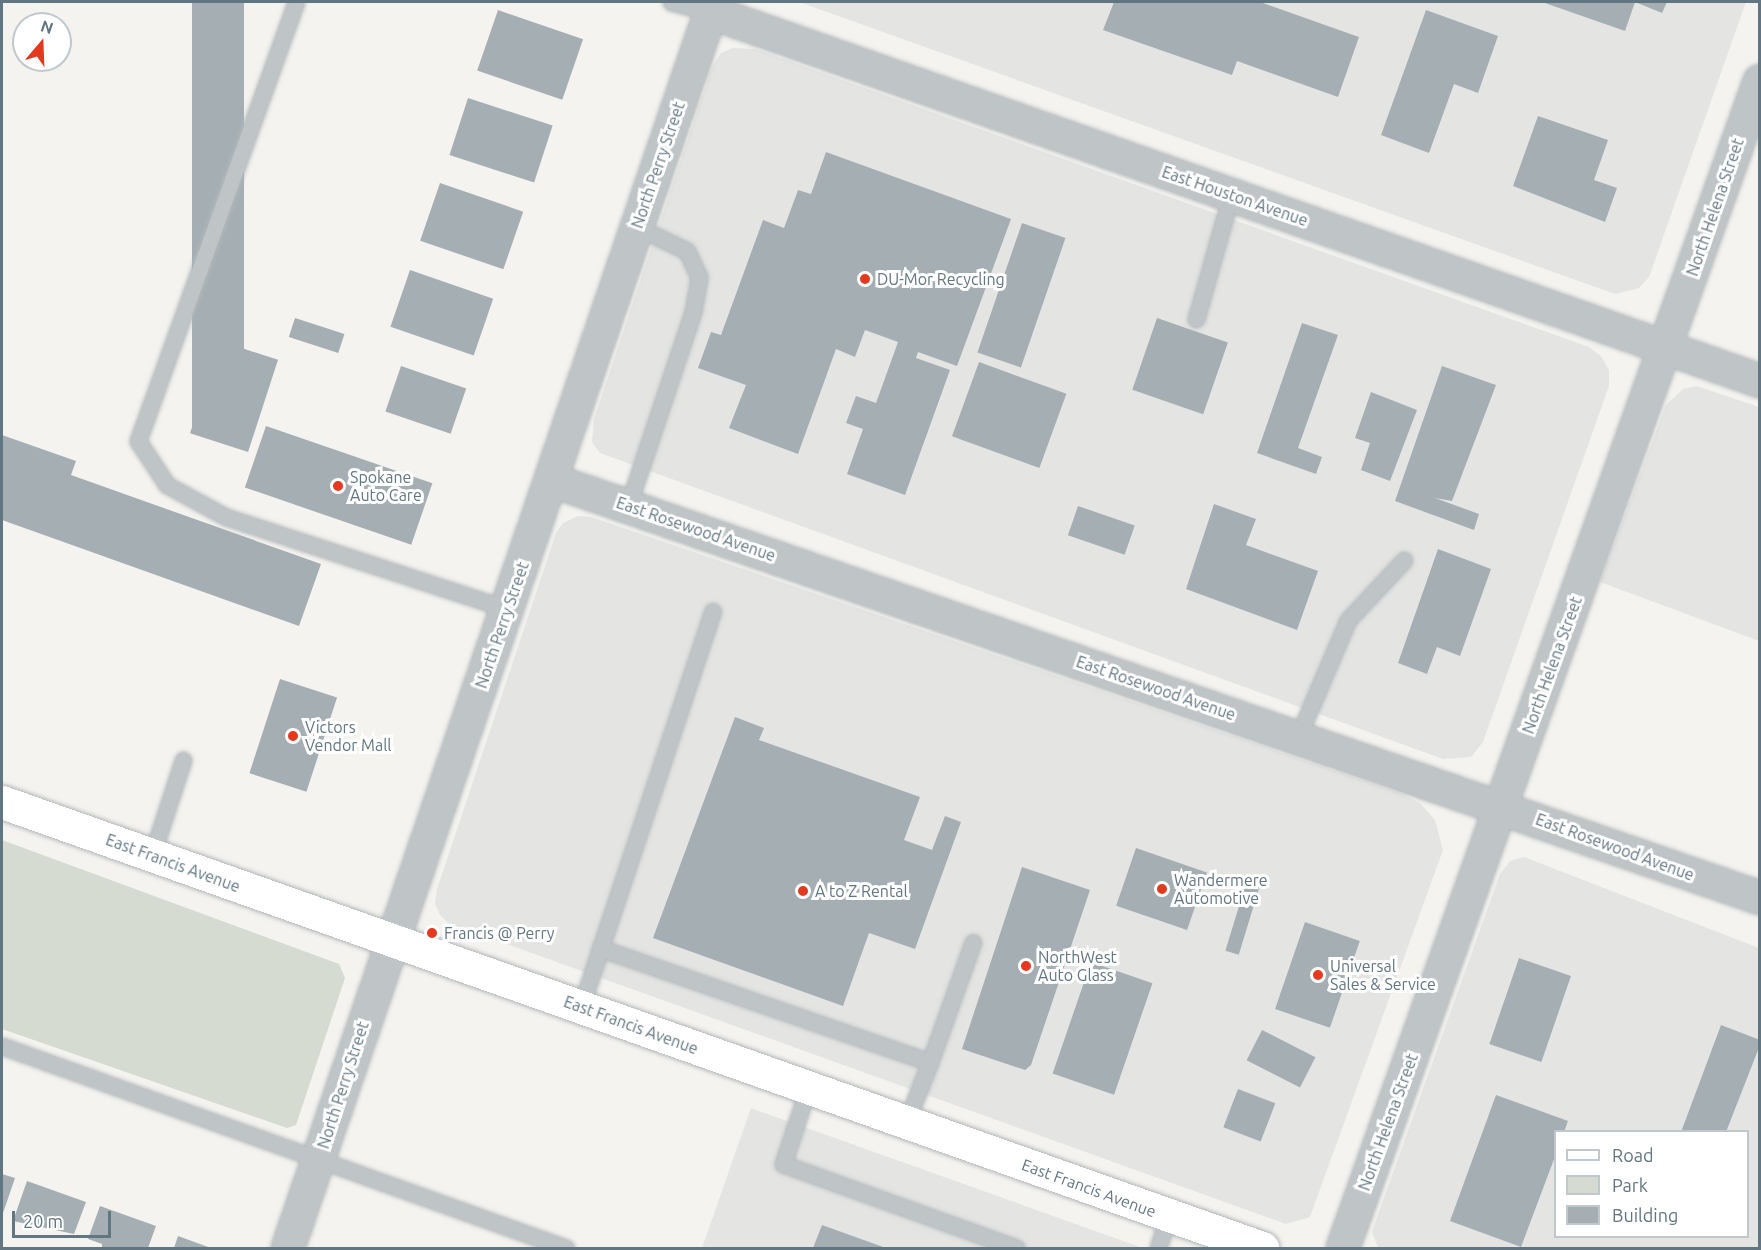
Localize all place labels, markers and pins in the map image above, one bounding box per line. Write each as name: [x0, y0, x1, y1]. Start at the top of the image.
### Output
place label: DU-Mor Recycling: [877, 269, 1005, 289]
marker: DU-Mor Recycling: [858, 272, 872, 286]
place label: Spokane Auto Care: [350, 467, 422, 505]
marker: Spokane Auto Care: [331, 479, 345, 493]
place label: Victors Vendor Mall: [305, 717, 392, 755]
marker: Victors Vendor Mall: [286, 729, 300, 743]
place label: Wandermere Automotive: [1174, 870, 1268, 908]
place label: A to Z Rental: [815, 881, 908, 901]
marker: Wandermere Automotive: [1155, 882, 1169, 896]
marker: A to Z Rental: [796, 884, 810, 898]
place label: Francis @ Perry: [444, 923, 555, 943]
marker: Francis @ Perry: [425, 926, 439, 940]
place label: NorthWest Auto Glass: [1038, 947, 1117, 985]
place label: Universal Sales & Service: [1330, 956, 1436, 994]
marker: NorthWest Auto Glass: [1019, 959, 1033, 973]
marker: Universal Sales & Service: [1311, 968, 1325, 982]

